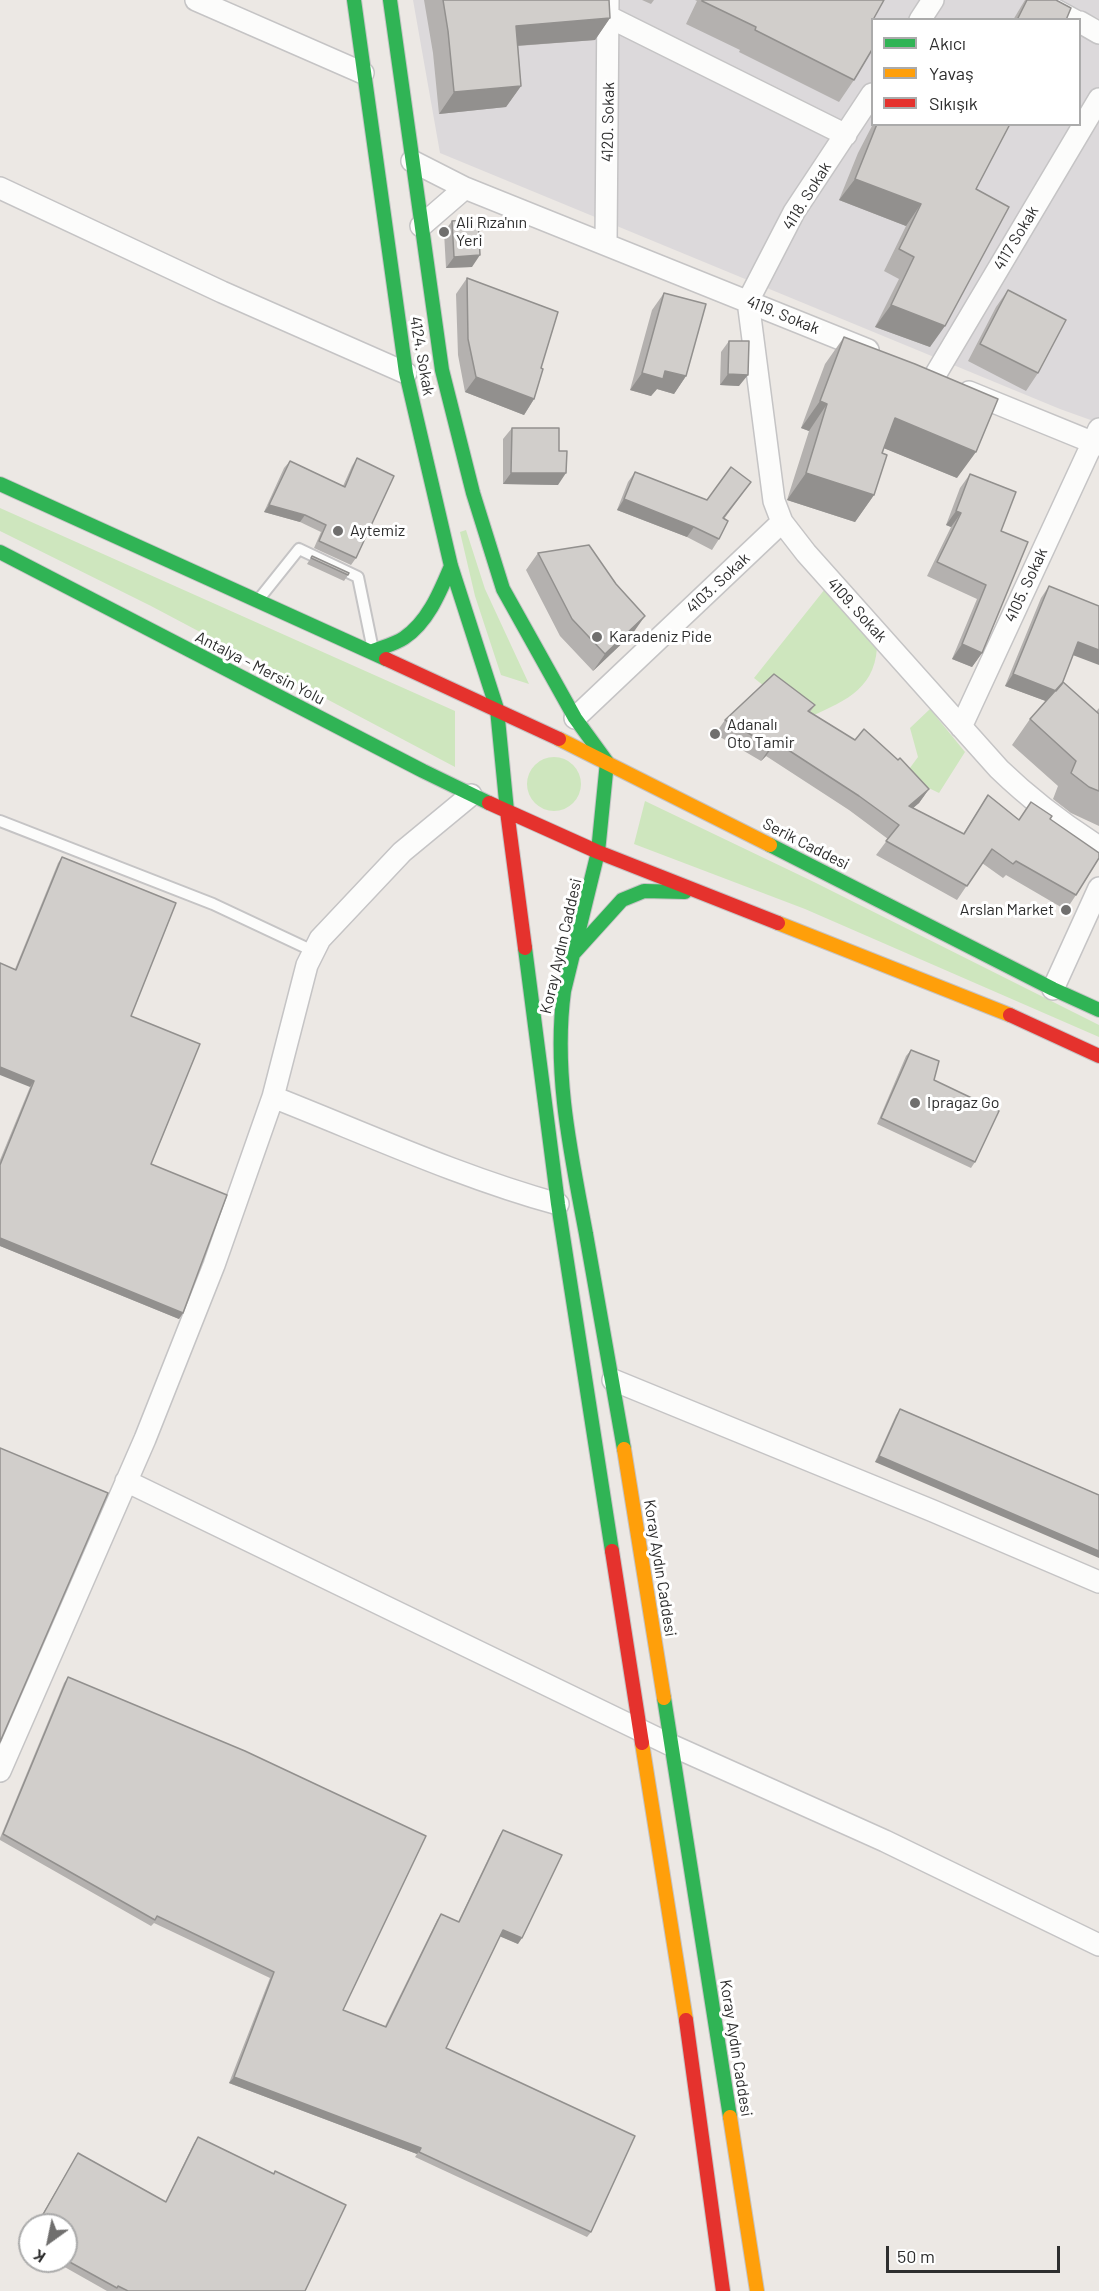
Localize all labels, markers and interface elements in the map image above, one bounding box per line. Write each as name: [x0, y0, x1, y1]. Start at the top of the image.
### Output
legend: [871, 18, 1081, 126]
text: Akıcı: [929, 32, 966, 54]
text: Yavaş: [929, 62, 974, 84]
street label: 4120. Sokak: [598, 82, 618, 162]
text: Sıkışık: [929, 92, 978, 114]
street label: 4118. Sokak: [779, 158, 835, 234]
street label: 4117 Sokak: [989, 202, 1043, 274]
place label: Ali Rıza'nın Yeri: [456, 213, 527, 251]
marker: Ali Rıza'nın Yeri: [437, 225, 451, 239]
street label: 4119. Sokak: [744, 292, 822, 338]
street label: 4124. Sokak: [406, 315, 438, 397]
place label: Aytemiz: [350, 521, 405, 541]
marker: Aytemiz: [331, 524, 345, 538]
street label: 4105. Sokak: [1000, 545, 1052, 625]
street label: 4103. Sokak: [682, 549, 754, 617]
street label: 4109. Sokak: [823, 574, 891, 646]
street label: Antalya - Mersin Yolu: [192, 627, 328, 709]
place label: Karadeniz Pide: [609, 627, 712, 647]
marker: Karadeniz Pide: [590, 630, 604, 644]
place label: Adanalı Oto Tamir: [727, 715, 795, 753]
marker: Adanalı Oto Tamir: [708, 727, 722, 741]
street label: Serik Caddesi: [760, 814, 852, 874]
street label: Koray Aydın Caddesi: [536, 876, 586, 1016]
place label: Arslan Market: [960, 900, 1054, 920]
marker: Arslan Market: [1059, 903, 1073, 917]
place label: Ipragaz Go: [927, 1093, 1000, 1113]
marker: Ipragaz Go: [908, 1096, 922, 1110]
street label: Koray Aydın Caddesi: [640, 1498, 680, 1638]
street label: Koray Aydın Caddesi: [716, 1978, 756, 2118]
north arrow: [18, 2213, 78, 2273]
scale bar: [889, 2234, 1063, 2272]
text: 50 m: [897, 2245, 935, 2267]
text: K: [30, 2246, 48, 2268]

